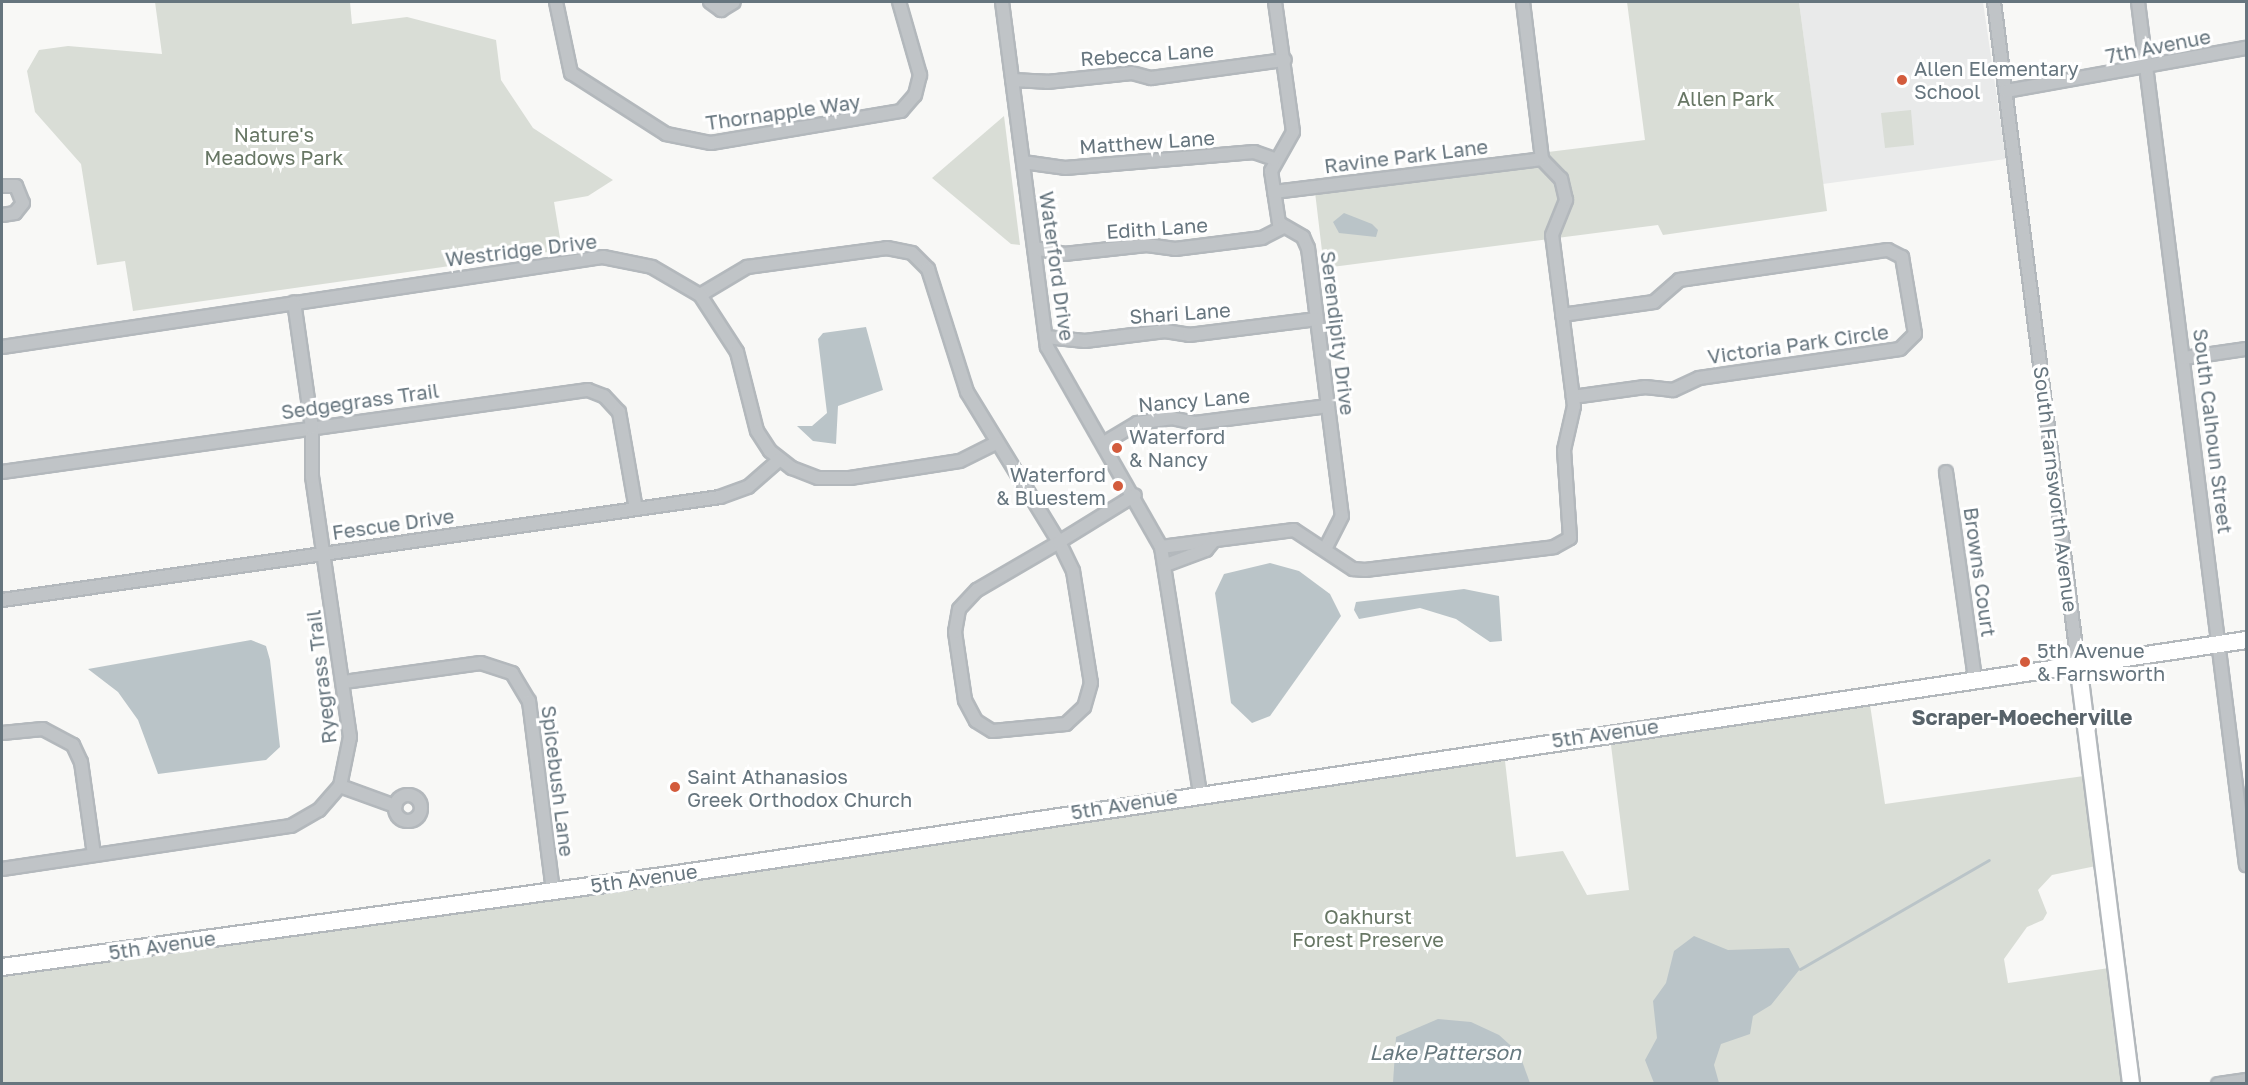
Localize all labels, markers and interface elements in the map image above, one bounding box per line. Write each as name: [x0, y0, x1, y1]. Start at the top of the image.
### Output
street label: 7th Avenue: [2103, 24, 2213, 68]
street label: Rebecca Lane: [1079, 37, 1215, 71]
place label: Allen Elementary School: [1914, 56, 2079, 103]
marker: Allen Elementary School: [1895, 73, 1909, 87]
park label: Allen Park: [1677, 86, 1775, 110]
street label: Thornapple Way: [704, 89, 862, 135]
park label: Nature's Meadows Park: [204, 122, 344, 169]
street label: Matthew Lane: [1078, 125, 1216, 159]
street label: Ravine Park Lane: [1323, 134, 1489, 178]
street label: Waterford Drive: [1035, 190, 1079, 342]
street label: Edith Lane: [1105, 212, 1209, 244]
street label: Westridge Drive: [444, 229, 598, 271]
street label: Serendipity Drive: [1316, 249, 1360, 417]
street label: Shari Lane: [1129, 297, 1231, 329]
street label: Victoria Park Circle: [1706, 319, 1890, 369]
street label: South Calhoun Street: [2189, 327, 2237, 535]
street label: South Farnsworth Avenue: [2029, 365, 2083, 613]
street label: Sedgegrass Trail: [279, 378, 441, 424]
street label: Nancy Lane: [1137, 383, 1251, 417]
place label: Waterford & Nancy: [1129, 424, 1225, 471]
marker: Waterford & Nancy: [1110, 441, 1124, 455]
place label: Waterford & Bluestem: [996, 462, 1106, 509]
marker: Waterford & Bluestem: [1111, 479, 1125, 493]
street label: Fescue Drive: [330, 504, 456, 544]
street label: Browns Court: [1959, 506, 2001, 638]
street label: Ryegrass Trail: [301, 609, 341, 745]
place label: 5th Avenue & Farnsworth: [2037, 638, 2165, 685]
marker: 5th Avenue & Farnsworth: [2018, 655, 2032, 669]
street label: Spicebush Lane: [537, 704, 579, 858]
district label: Scraper-Moecherville: [1912, 704, 2132, 730]
street label: 5th Avenue: [1550, 714, 1660, 752]
place label: Saint Athanasios Greek Orthodox Church: [687, 764, 912, 811]
marker: Saint Athanasios Greek Orthodox Church: [668, 780, 682, 794]
street label: 5th Avenue: [1069, 784, 1179, 824]
street label: 5th Avenue: [589, 859, 699, 897]
park label: Oakhurst Forest Preserve: [1292, 905, 1444, 952]
street label: 5th Avenue: [107, 926, 217, 964]
water label: Lake Patterson: [1369, 1039, 1521, 1065]

